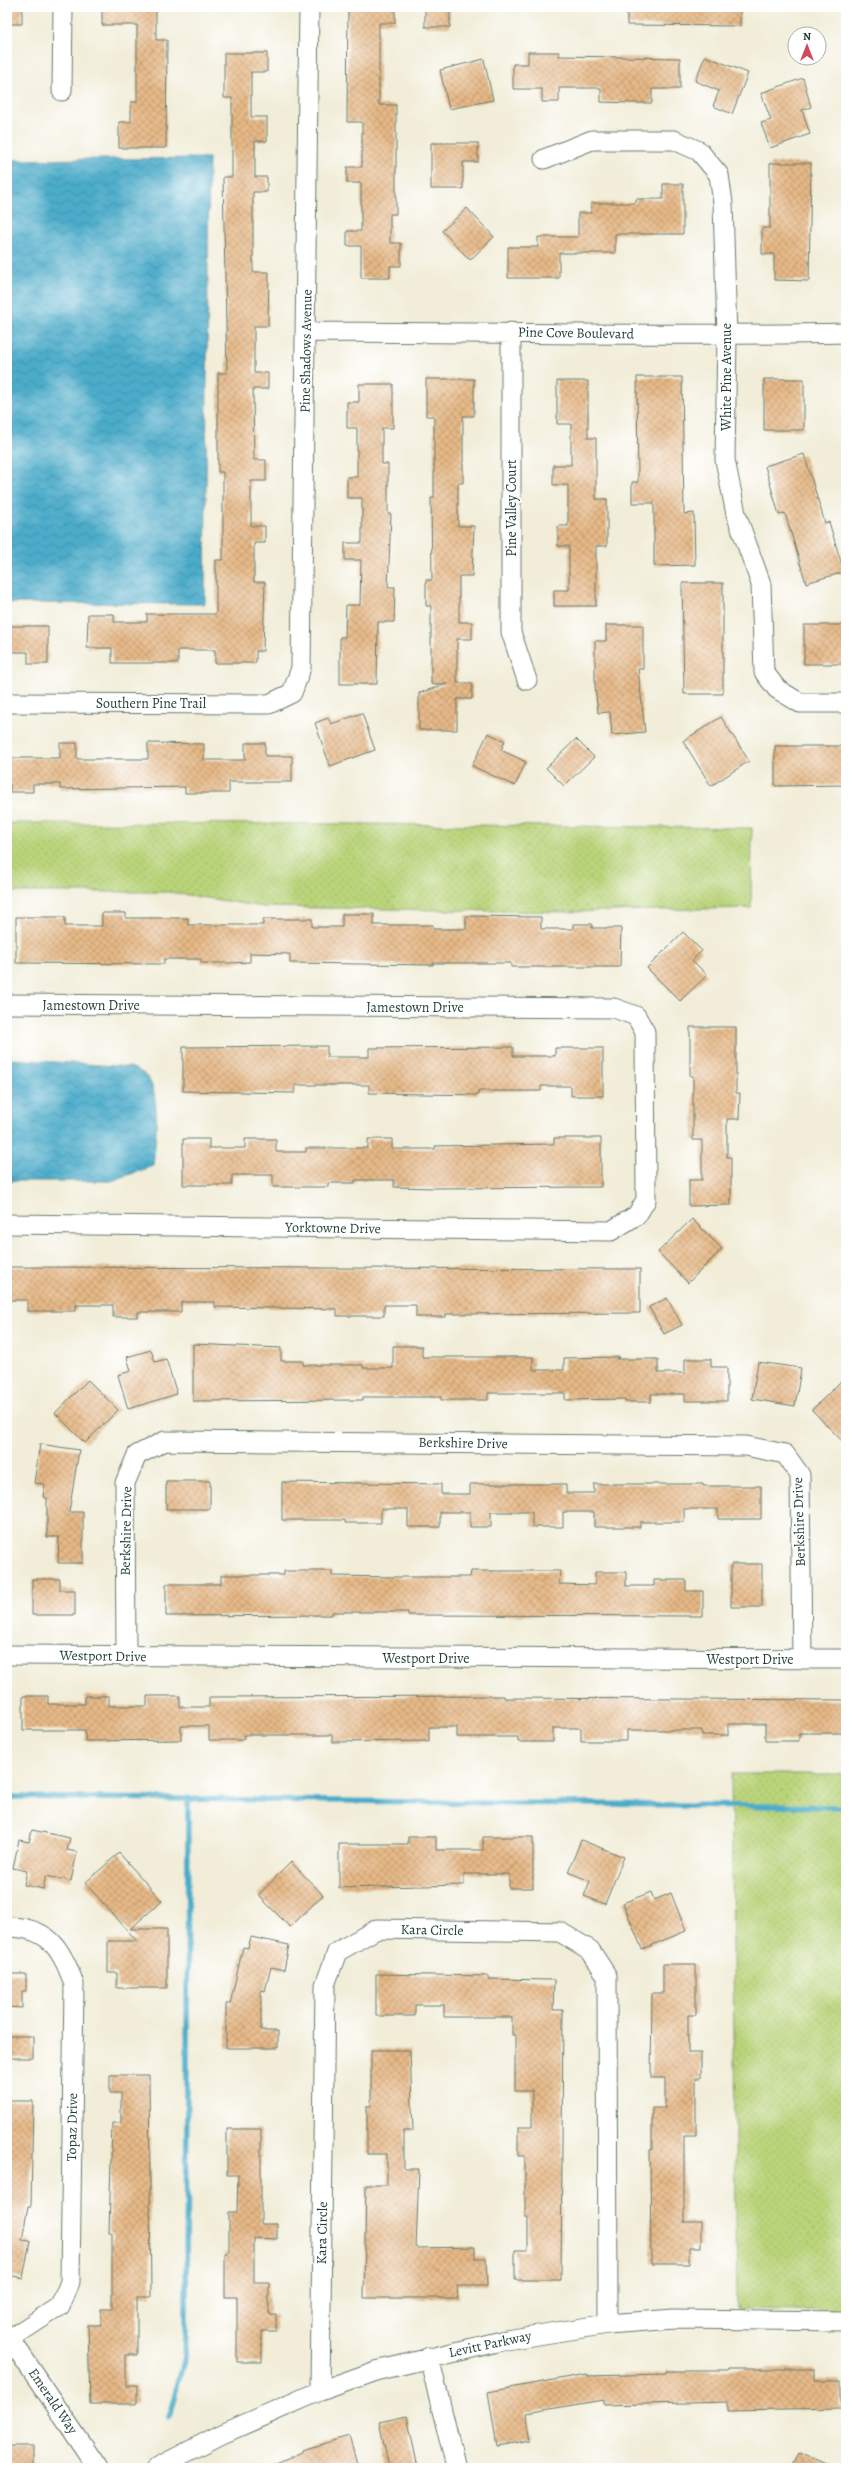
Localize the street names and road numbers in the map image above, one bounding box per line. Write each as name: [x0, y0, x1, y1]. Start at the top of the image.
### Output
street label: Pine Shadows Avenue: [295, 289, 317, 413]
street label: Pine Cove Boulevard: [518, 322, 635, 344]
street label: White Pine Avenue: [717, 323, 736, 432]
street label: Pine Valley Court: [502, 459, 521, 557]
street label: Southern Pine Trail: [96, 694, 207, 713]
street label: Jamestown Drive: [42, 996, 140, 1015]
street label: Jamestown Drive: [366, 998, 464, 1017]
street label: Yorktowne Drive: [284, 1218, 381, 1238]
street label: Berkshire Drive: [418, 1433, 508, 1453]
street label: Berkshire Drive: [788, 1477, 810, 1567]
street label: Berkshire Drive: [116, 1486, 136, 1576]
street label: Westport Drive: [58, 1646, 147, 1666]
street label: Westport Drive: [381, 1649, 470, 1668]
street label: Westport Drive: [705, 1650, 794, 1669]
street label: Kara Circle: [400, 1920, 464, 1940]
street label: Topaz Drive: [62, 2093, 82, 2161]
street label: Kara Circle: [312, 2201, 332, 2265]
street label: Levitt Parkway: [447, 2326, 534, 2362]
street label: Emerald Way: [24, 2364, 82, 2438]

